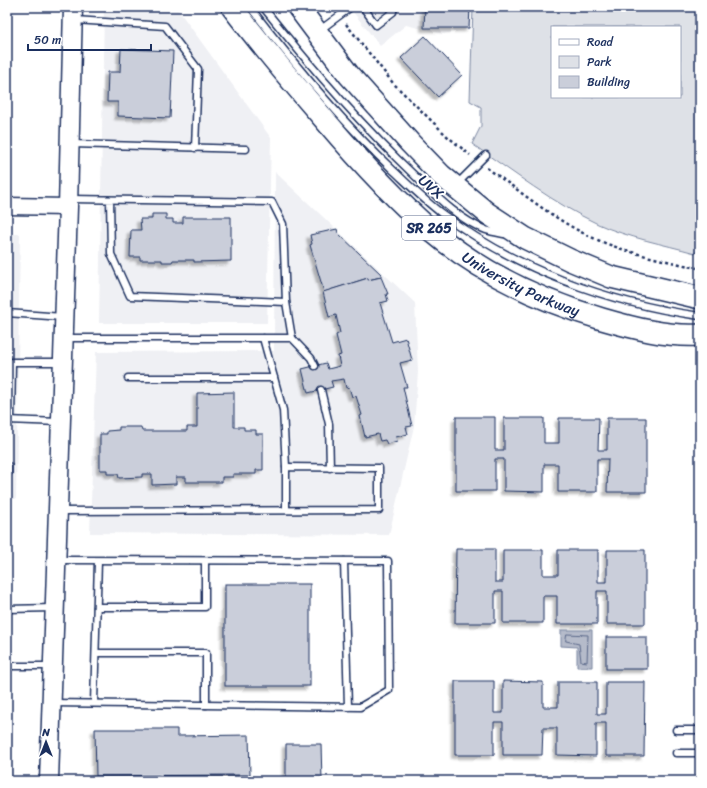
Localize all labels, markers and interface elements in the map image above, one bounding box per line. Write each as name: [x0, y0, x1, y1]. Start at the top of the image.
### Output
scale bar: [28, 26, 151, 52]
legend: [551, 26, 681, 98]
text: 50 m: [34, 29, 61, 51]
text: Road: [587, 31, 614, 53]
text: Park: [587, 51, 612, 73]
text: Building: [587, 71, 630, 93]
street label: UVX: [412, 168, 450, 206]
road number: SR 265: [402, 216, 456, 240]
street label: University Parkway: [456, 245, 583, 324]
north arrow: [26, 722, 66, 762]
text: N: [41, 723, 50, 742]

